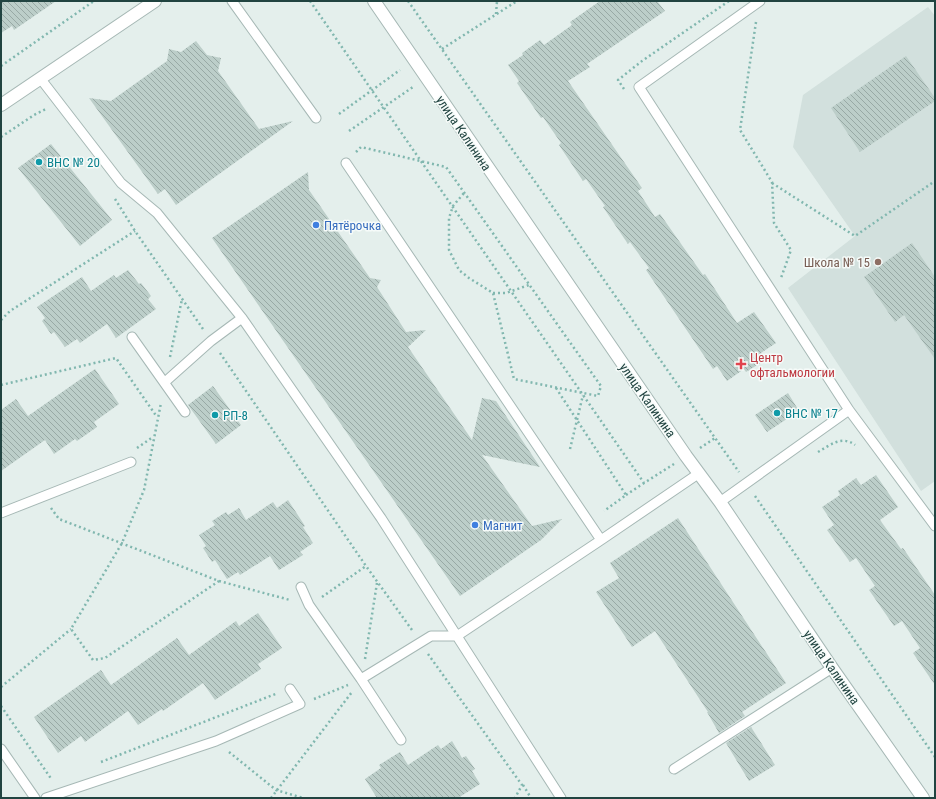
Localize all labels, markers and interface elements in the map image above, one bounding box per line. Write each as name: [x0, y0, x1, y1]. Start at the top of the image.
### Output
street label: улица Калинина: [433, 93, 494, 174]
place label: ВНС № 20: [47, 155, 100, 170]
marker: ВНС № 20: [34, 157, 44, 167]
place label: Пятёрочка: [324, 218, 381, 233]
marker: Пятёрочка: [311, 220, 321, 230]
place label: Школа № 15: [804, 255, 870, 270]
marker: Школа № 15: [873, 257, 883, 267]
place label: Центр офтальмологии: [750, 350, 835, 380]
marker: Центр офтальмологии: [735, 358, 747, 370]
street label: улица Калинина: [616, 360, 679, 440]
place label: ВНС № 17: [785, 406, 838, 421]
place label: РП-8: [223, 408, 248, 423]
marker: ВНС № 17: [772, 408, 782, 418]
marker: РП-8: [210, 410, 220, 420]
place label: Магнит: [483, 518, 523, 533]
marker: Магнит: [470, 520, 480, 530]
street label: улица Калинина: [800, 627, 863, 707]

